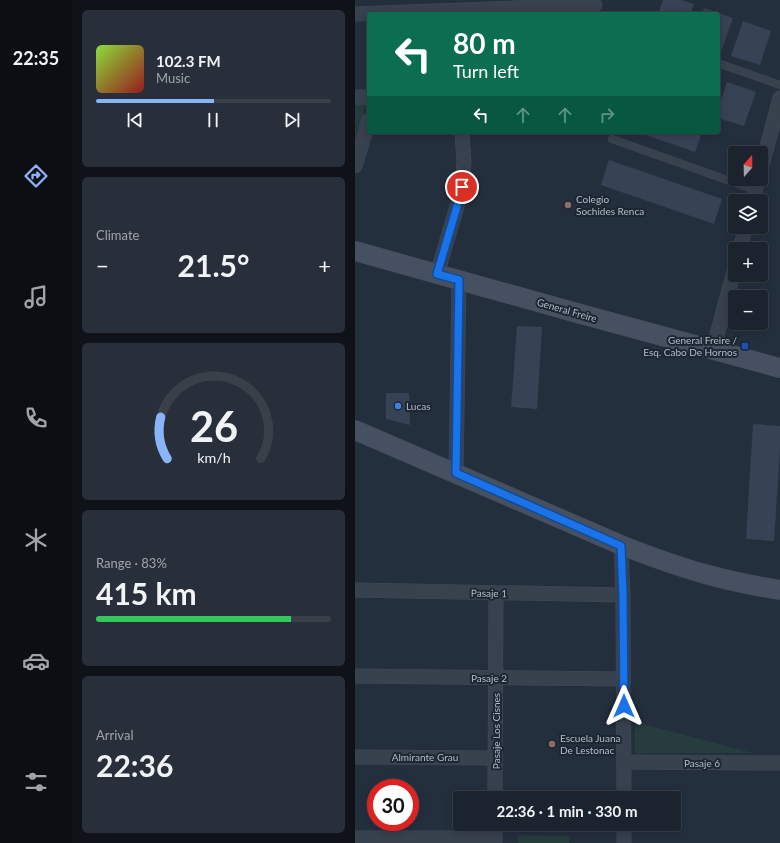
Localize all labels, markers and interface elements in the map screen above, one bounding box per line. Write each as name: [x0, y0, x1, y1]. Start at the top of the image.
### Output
text: 80 m: [453, 26, 516, 60]
icon: left: [387, 28, 439, 80]
text: 22:35: [13, 47, 59, 69]
text: 102.3 FM: [156, 52, 221, 70]
text: Turn left: [453, 60, 519, 82]
text: Music: [156, 70, 190, 86]
icon: left: [470, 104, 492, 126]
icon: ahead: [512, 104, 534, 126]
icon: ahead: [554, 104, 576, 126]
icon: right: [596, 104, 618, 126]
icon: previous: [124, 109, 146, 131]
icon: pause: [202, 109, 224, 131]
icon: next: [281, 109, 303, 131]
north arrow: [728, 146, 768, 186]
map controls: [728, 146, 768, 330]
icon: directions: [22, 162, 50, 190]
pin: [445, 170, 479, 204]
icon: arrive: [451, 176, 473, 198]
place label: Colegio Sochides Renca: [576, 193, 644, 217]
button: layers: [728, 194, 768, 234]
marker: Colegio Sochides Renca: [563, 200, 573, 210]
text: Climate: [96, 227, 139, 243]
button: +: [728, 242, 768, 282]
text: 21.5°: [178, 247, 249, 283]
text: −: [96, 252, 109, 279]
text: +: [318, 252, 331, 279]
icon: music: [22, 283, 50, 311]
button: −: [728, 290, 768, 330]
street label: General Freire: [536, 296, 598, 324]
place label: General Freire / Esq. Cabo De Hornos: [643, 334, 737, 358]
marker: General Freire / Esq. Cabo De Hornos: [740, 341, 750, 351]
place label: Lucas: [406, 400, 431, 412]
text: 26: [189, 401, 238, 451]
marker: Lucas: [393, 401, 403, 411]
icon: phone: [22, 404, 50, 432]
text: km/h: [197, 449, 230, 466]
icon: climate: [22, 526, 50, 554]
text: Range · 83%: [96, 555, 167, 571]
text: 415 km: [96, 575, 197, 611]
street label: Pasaje 1: [471, 587, 507, 599]
icon: car: [22, 647, 50, 675]
street label: Pasaje 2: [471, 672, 507, 684]
position arrow: [603, 685, 645, 727]
street label: Pasaje Los Cisnes: [490, 693, 502, 769]
text: Arrival: [96, 727, 133, 743]
place label: Escuela Juana De Lestonac: [560, 732, 620, 756]
marker: Escuela Juana De Lestonac: [547, 739, 557, 749]
text: 22:36: [96, 747, 173, 783]
street label: Almirante Grau: [392, 751, 458, 763]
street label: Pasaje 6: [684, 757, 720, 769]
icon: filters: [22, 768, 50, 796]
speed limit sign: 30: [367, 779, 419, 831]
text: 22:36 · 1 min · 330 m: [497, 802, 637, 820]

